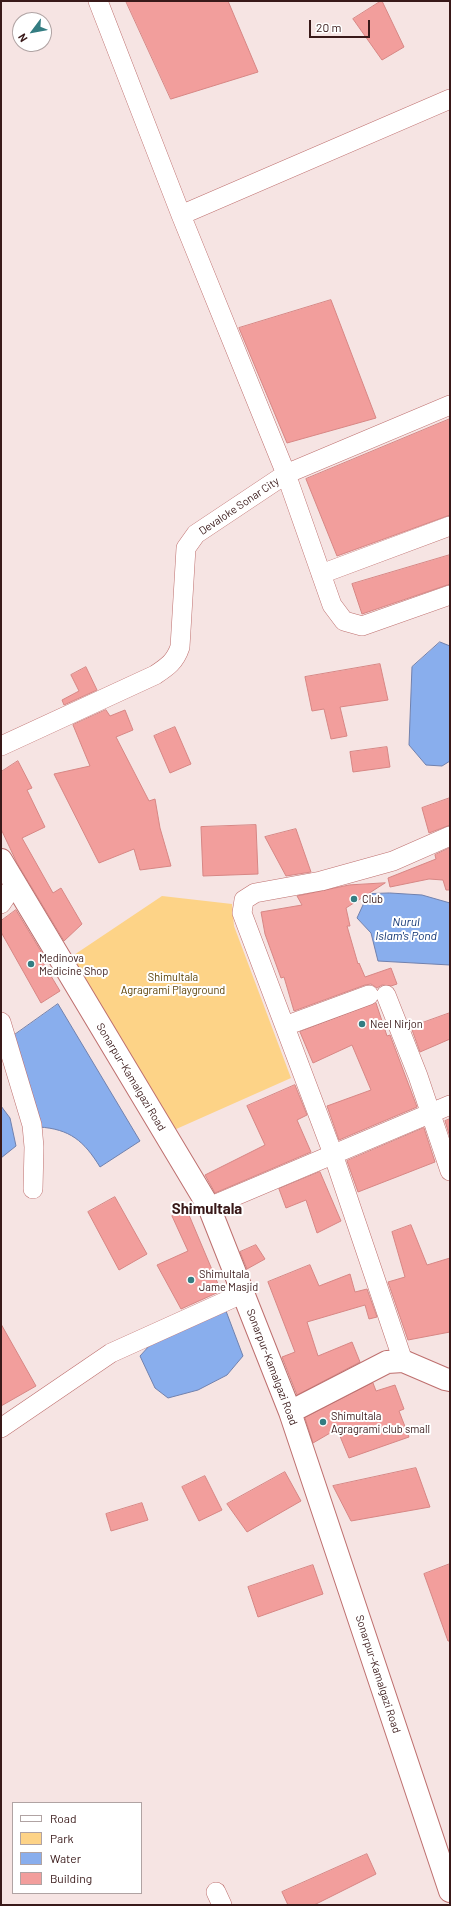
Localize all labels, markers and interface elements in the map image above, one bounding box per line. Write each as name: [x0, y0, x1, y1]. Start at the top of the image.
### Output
north arrow: [12, 12, 52, 52]
scale bar: [311, 12, 372, 38]
text: 20 m: [316, 20, 342, 34]
text: N: [15, 32, 30, 45]
street label: Devaloke Sonar City: [196, 474, 282, 538]
place label: Club: [362, 892, 383, 906]
marker: Club: [349, 894, 359, 904]
water label: Nurul Islam's Pond: [375, 915, 437, 943]
place label: Medinova Medicine Shop: [39, 951, 108, 977]
marker: Medinova Medicine Shop: [26, 959, 36, 969]
park label: Shimultala Agragrami Playground: [121, 970, 225, 996]
place label: Neel Nirjon: [370, 1017, 423, 1031]
marker: Neel Nirjon: [357, 1019, 367, 1029]
street label: Sonarpur-Kamalgazi Road: [94, 1021, 168, 1133]
district label: Shimultala: [172, 1200, 242, 1218]
place label: Shimultala Jame Masjid: [199, 1267, 258, 1293]
marker: Shimultala Jame Masjid: [186, 1275, 196, 1285]
street label: Sonarpur-Kamalgazi Road: [244, 1307, 300, 1427]
place label: Shimultala Agragrami club small: [331, 1409, 430, 1435]
marker: Shimultala Agragrami club small: [318, 1417, 328, 1427]
street label: Sonarpur-Kamalgazi Road: [353, 1613, 403, 1735]
legend: [12, 1802, 142, 1894]
text: Road: [50, 1811, 77, 1825]
text: Park: [50, 1831, 74, 1845]
text: Water: [50, 1851, 81, 1865]
text: Building: [50, 1871, 92, 1885]

